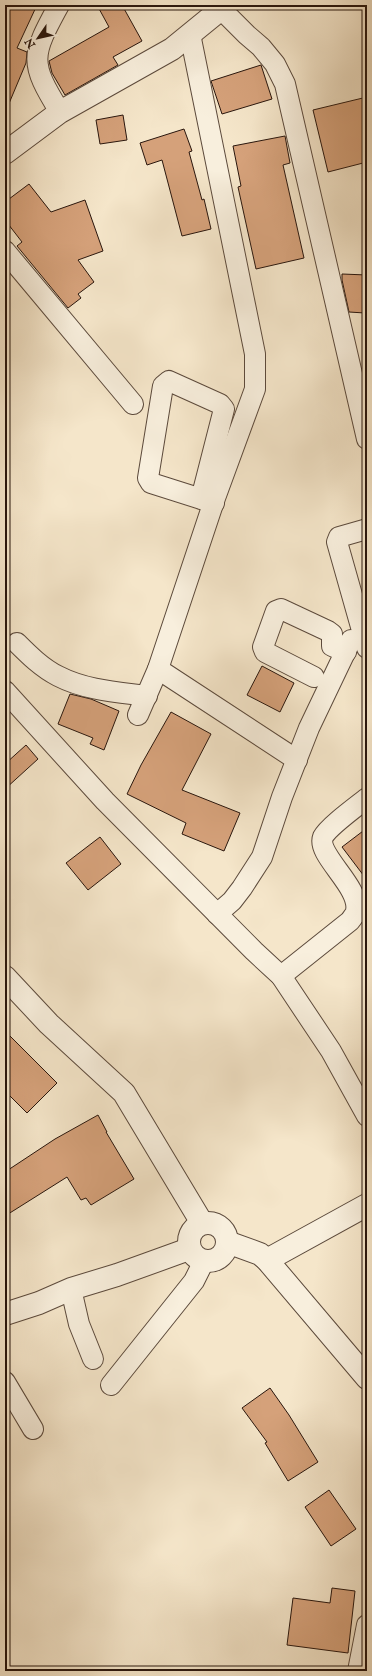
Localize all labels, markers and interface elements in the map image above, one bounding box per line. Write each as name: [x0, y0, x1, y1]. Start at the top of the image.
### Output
north arrow: [18, 18, 58, 58]
text: N: [22, 35, 40, 52]

